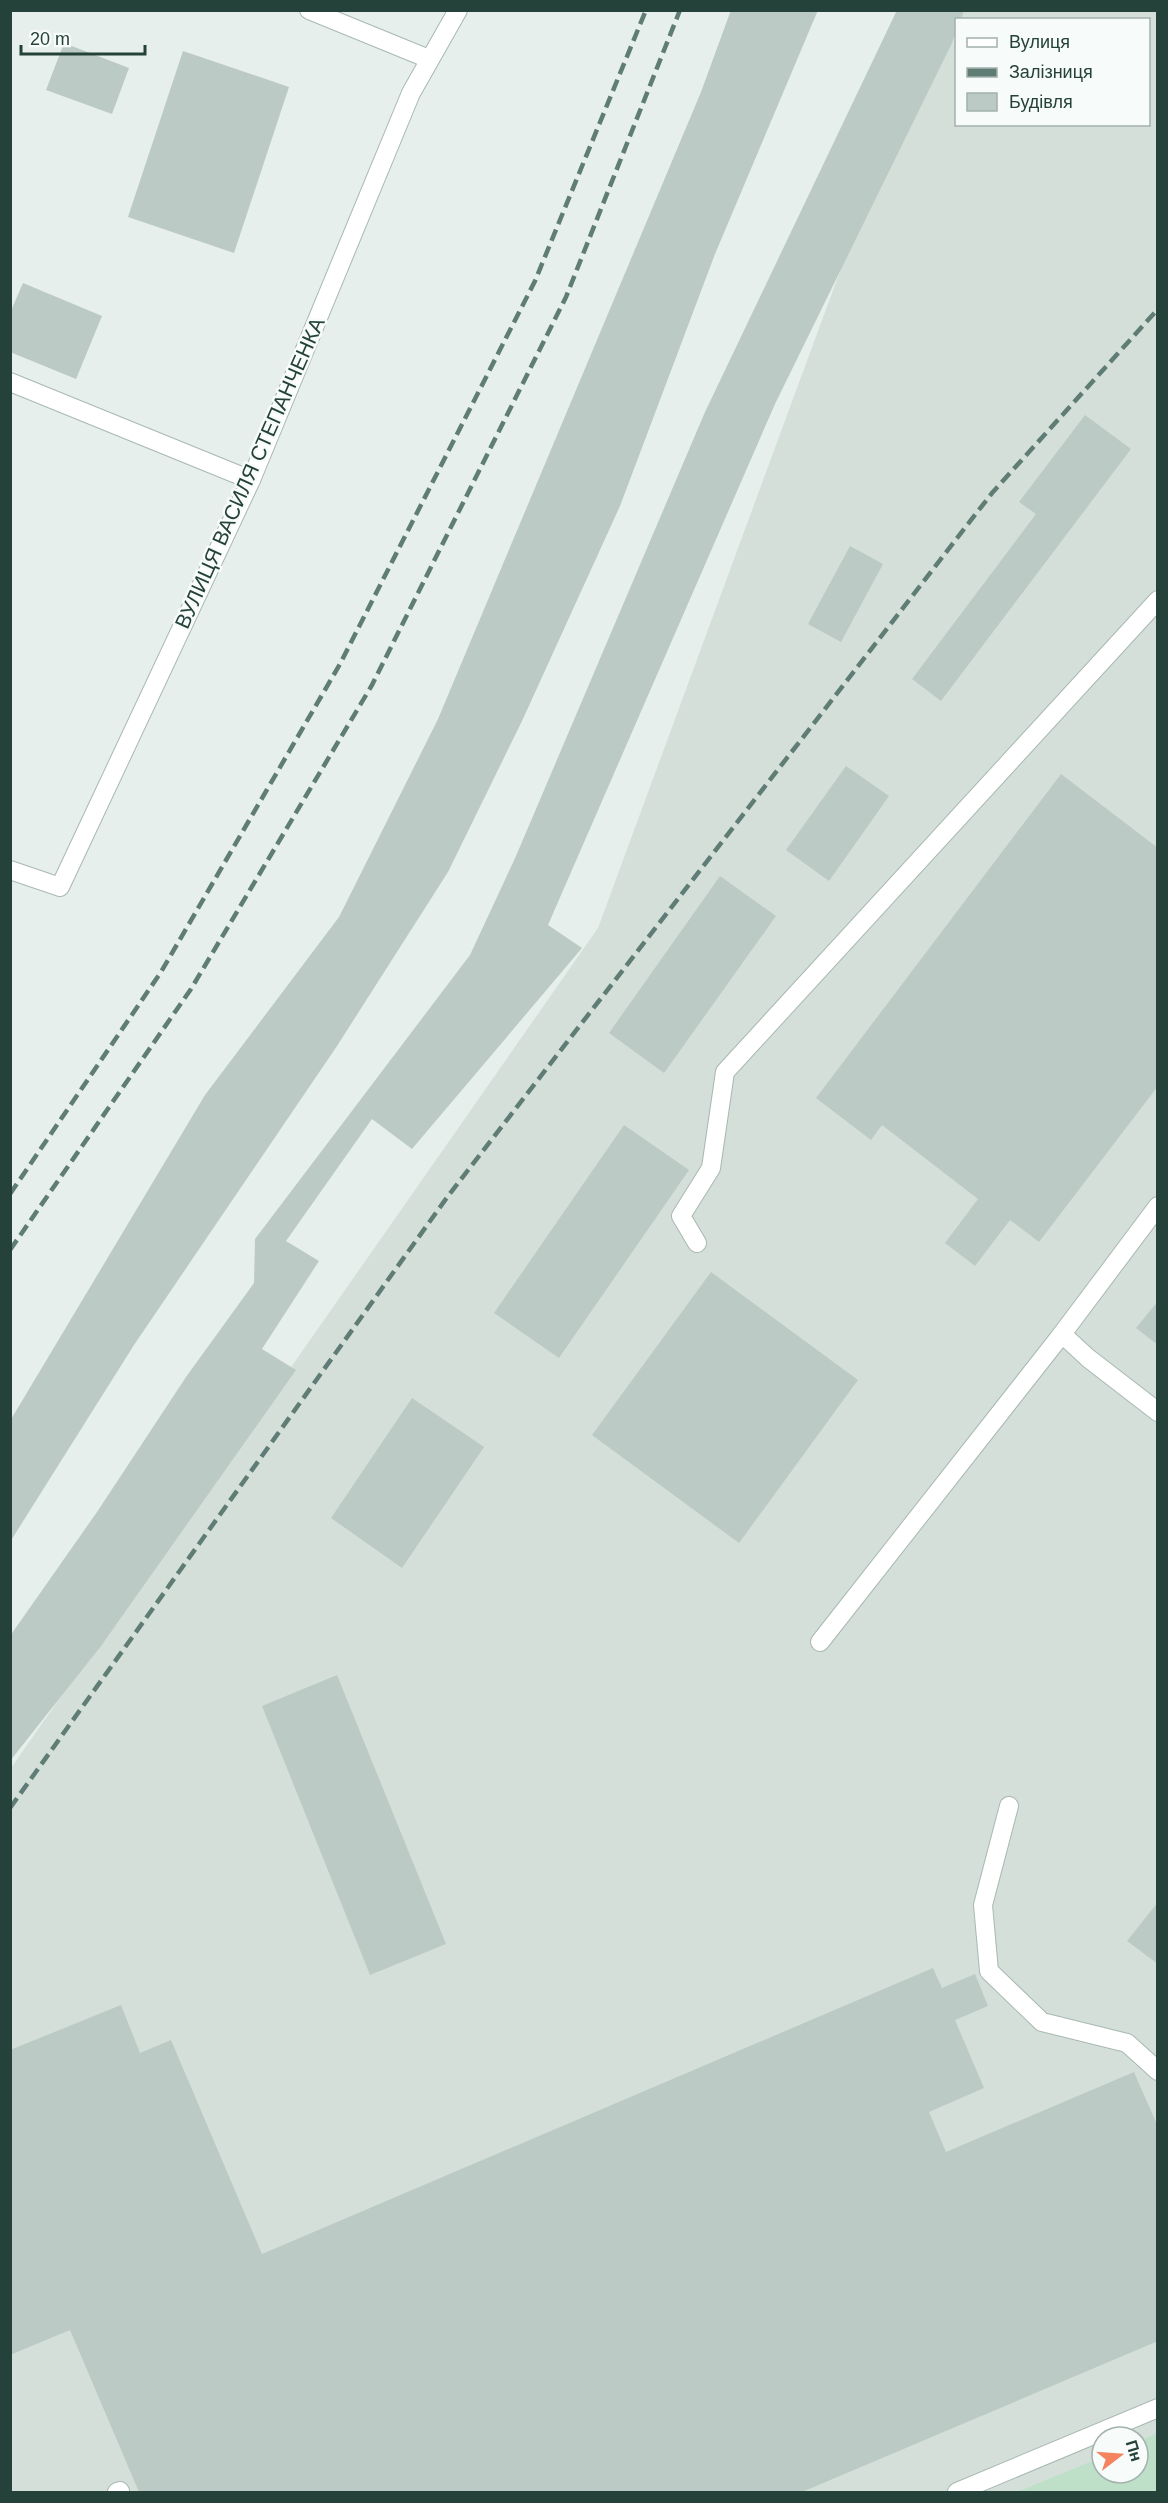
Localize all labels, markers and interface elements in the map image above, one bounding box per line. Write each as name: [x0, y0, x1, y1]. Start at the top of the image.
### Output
scale bar: [21, 18, 146, 56]
legend: [955, 18, 1150, 126]
text: 20 m: [30, 29, 70, 49]
text: Вулиця: [1009, 32, 1070, 52]
text: Залізниця: [1009, 62, 1093, 82]
text: Будівля: [1009, 92, 1073, 112]
street label: ВУЛИЦЯ ВАСИЛЯ СТЕПАНЧЕНКА: [170, 314, 329, 632]
north arrow: [1090, 2425, 1150, 2485]
text: Пн: [1123, 2438, 1145, 2463]

